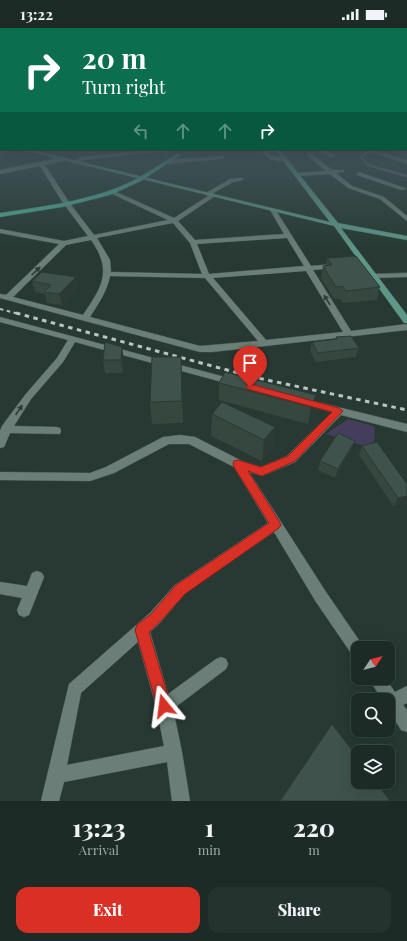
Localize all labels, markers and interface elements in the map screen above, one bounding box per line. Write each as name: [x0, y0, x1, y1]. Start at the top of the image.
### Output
text: 13:22: [20, 4, 53, 24]
text: 20 m: [82, 39, 147, 76]
icon: right: [16, 44, 68, 96]
text: Turn right: [82, 75, 165, 99]
icon: left: [130, 120, 152, 142]
icon: ahead: [172, 120, 194, 142]
icon: ahead: [214, 120, 236, 142]
icon: right: [256, 120, 278, 142]
one-way arrow: [31, 266, 41, 275]
one-way arrow: [324, 294, 331, 306]
pin: [233, 346, 267, 387]
icon: arrive: [239, 352, 261, 374]
one-way arrow: [15, 405, 23, 415]
north arrow: [351, 641, 395, 685]
map controls: [351, 641, 395, 789]
position arrow: [143, 685, 185, 727]
button: search: [351, 693, 395, 737]
button: layers: [351, 745, 395, 789]
text: 13:23: [72, 811, 126, 843]
text: 1: [205, 811, 214, 843]
text: 220: [293, 811, 335, 843]
text: Arrival: [79, 841, 119, 858]
text: min: [198, 841, 221, 858]
text: m: [308, 841, 320, 858]
button: Exit: [16, 887, 200, 933]
button: Share: [208, 887, 391, 933]

